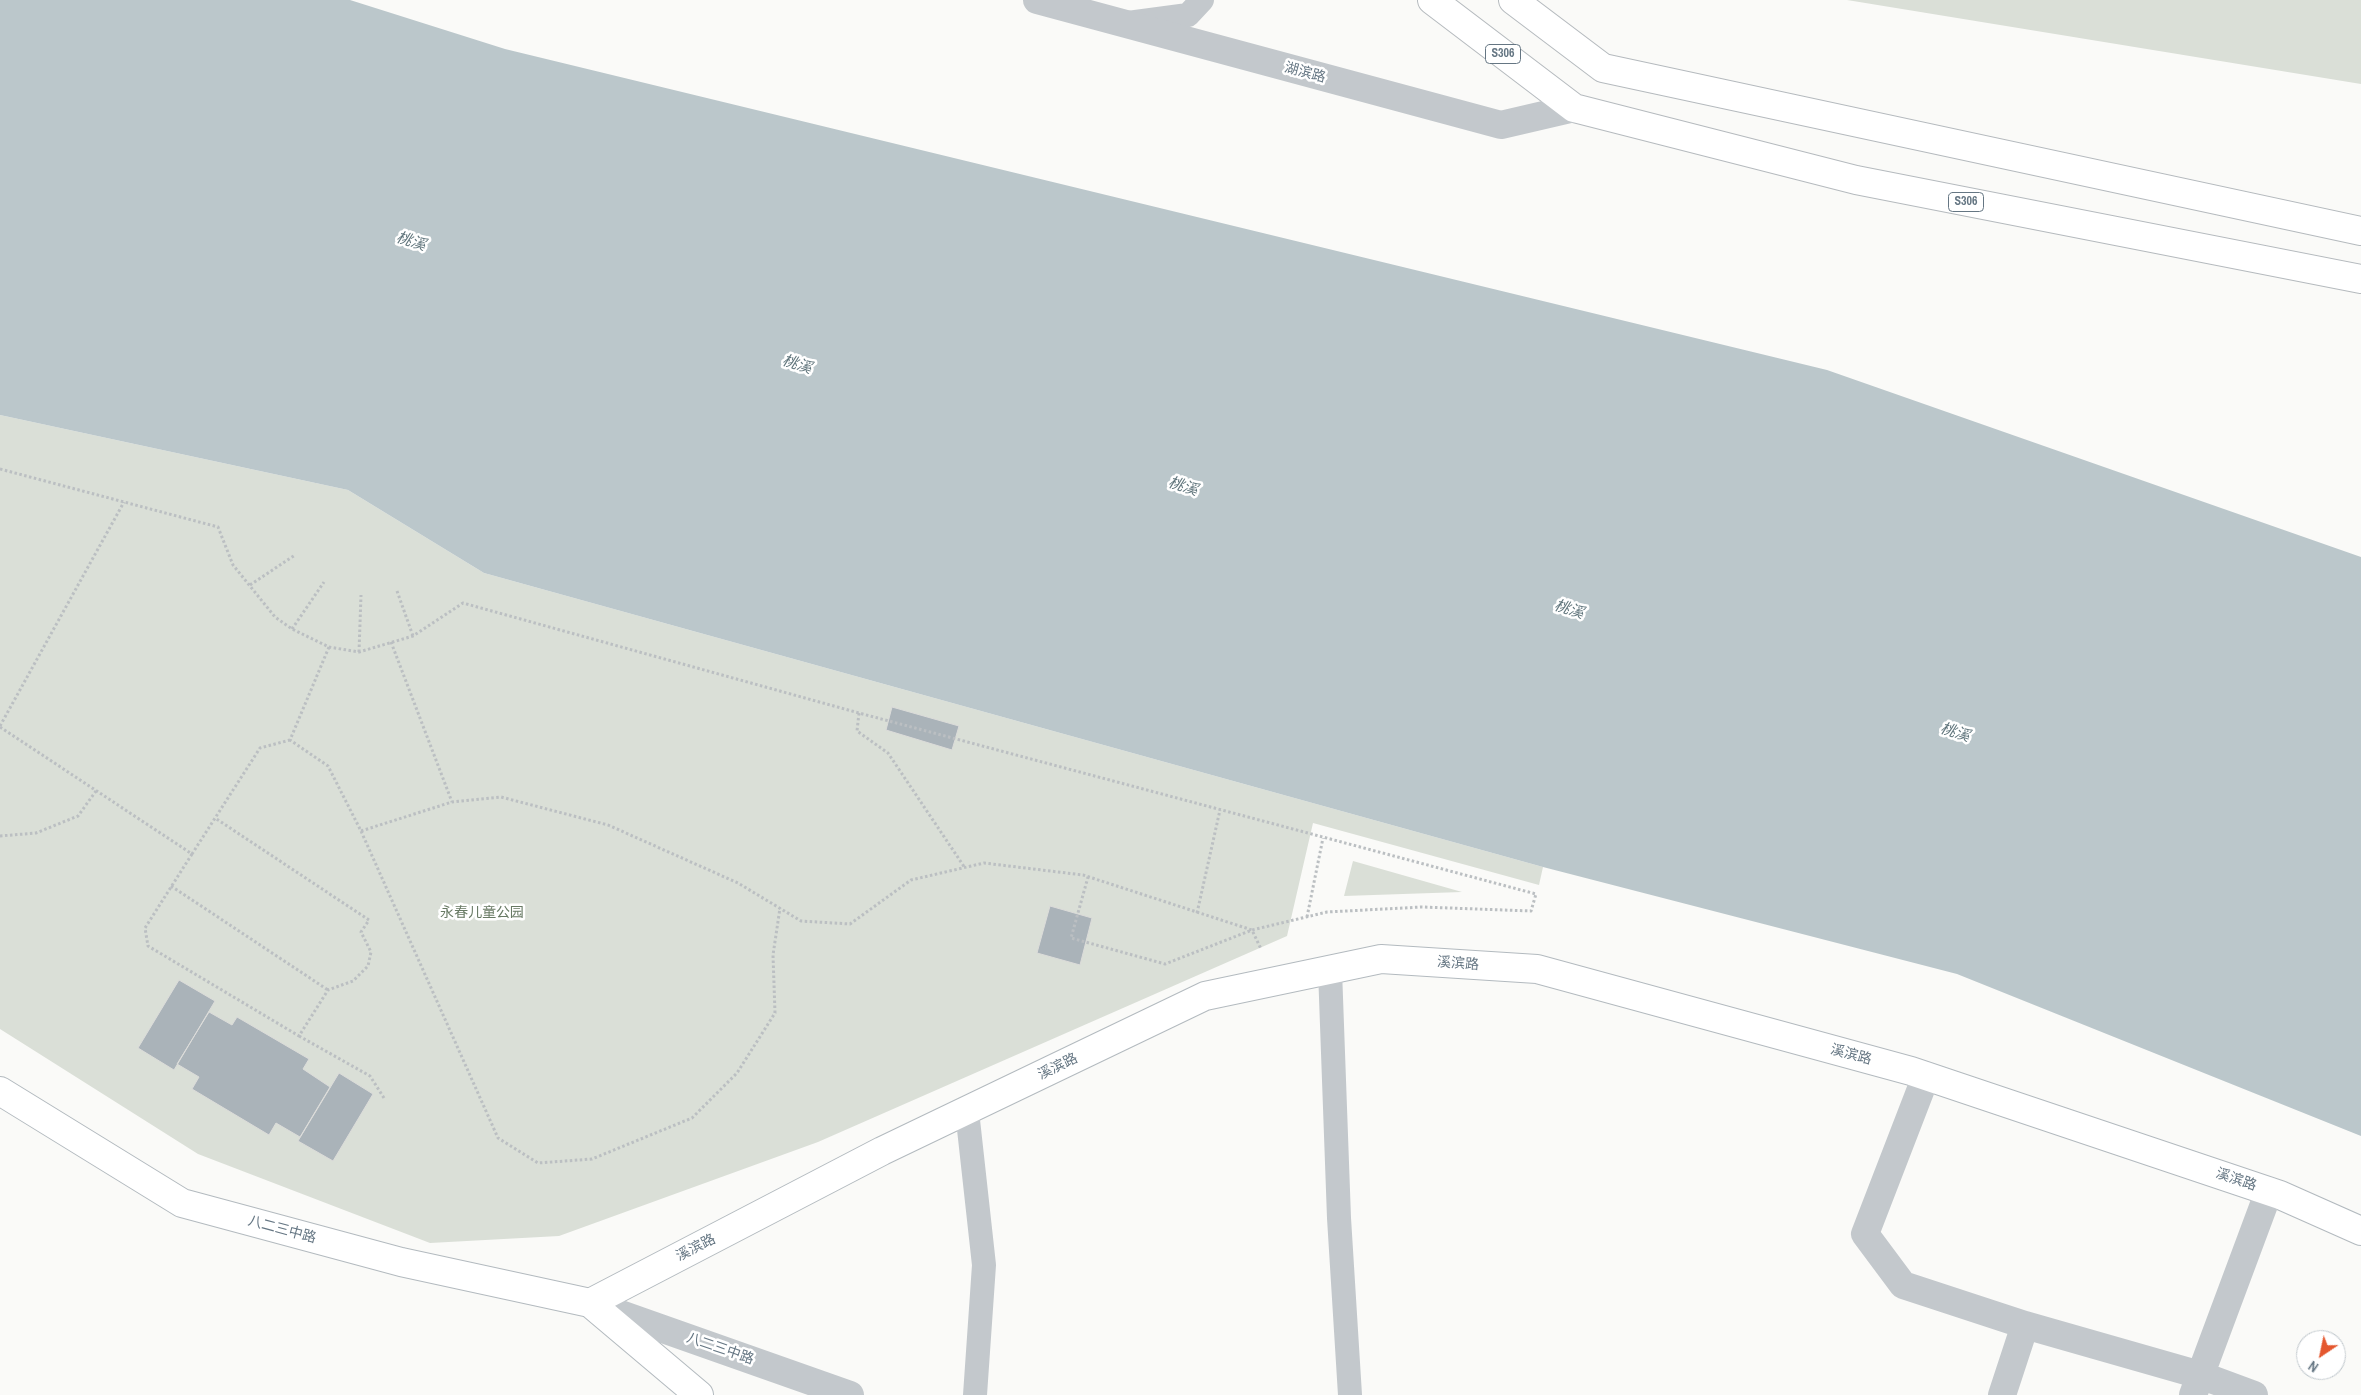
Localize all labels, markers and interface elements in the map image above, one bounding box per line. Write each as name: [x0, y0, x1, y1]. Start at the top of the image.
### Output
road number: S306: [1486, 44, 1520, 64]
street label: 湖滨路: [1283, 59, 1327, 87]
road number: S306: [1948, 192, 1984, 212]
water label: 桃溪: [394, 229, 428, 255]
water label: 桃溪: [780, 352, 814, 378]
water label: 桃溪: [1166, 474, 1200, 500]
water label: 桃溪: [1552, 597, 1586, 623]
water label: 桃溪: [1938, 720, 1972, 746]
park label: 永春儿童公园: [440, 905, 524, 921]
street label: 溪滨路: [1436, 954, 1480, 974]
street label: 溪滨路: [1829, 1041, 1873, 1069]
street label: 溪滨路: [1035, 1050, 1081, 1084]
street label: 溪滨路: [2213, 1165, 2259, 1195]
street label: 八二三中路: [246, 1213, 318, 1247]
street label: 溪滨路: [673, 1231, 719, 1265]
street label: 八二三中路: [684, 1330, 756, 1368]
north arrow: [2296, 1330, 2346, 1380]
text: N: [2305, 1357, 2322, 1376]

